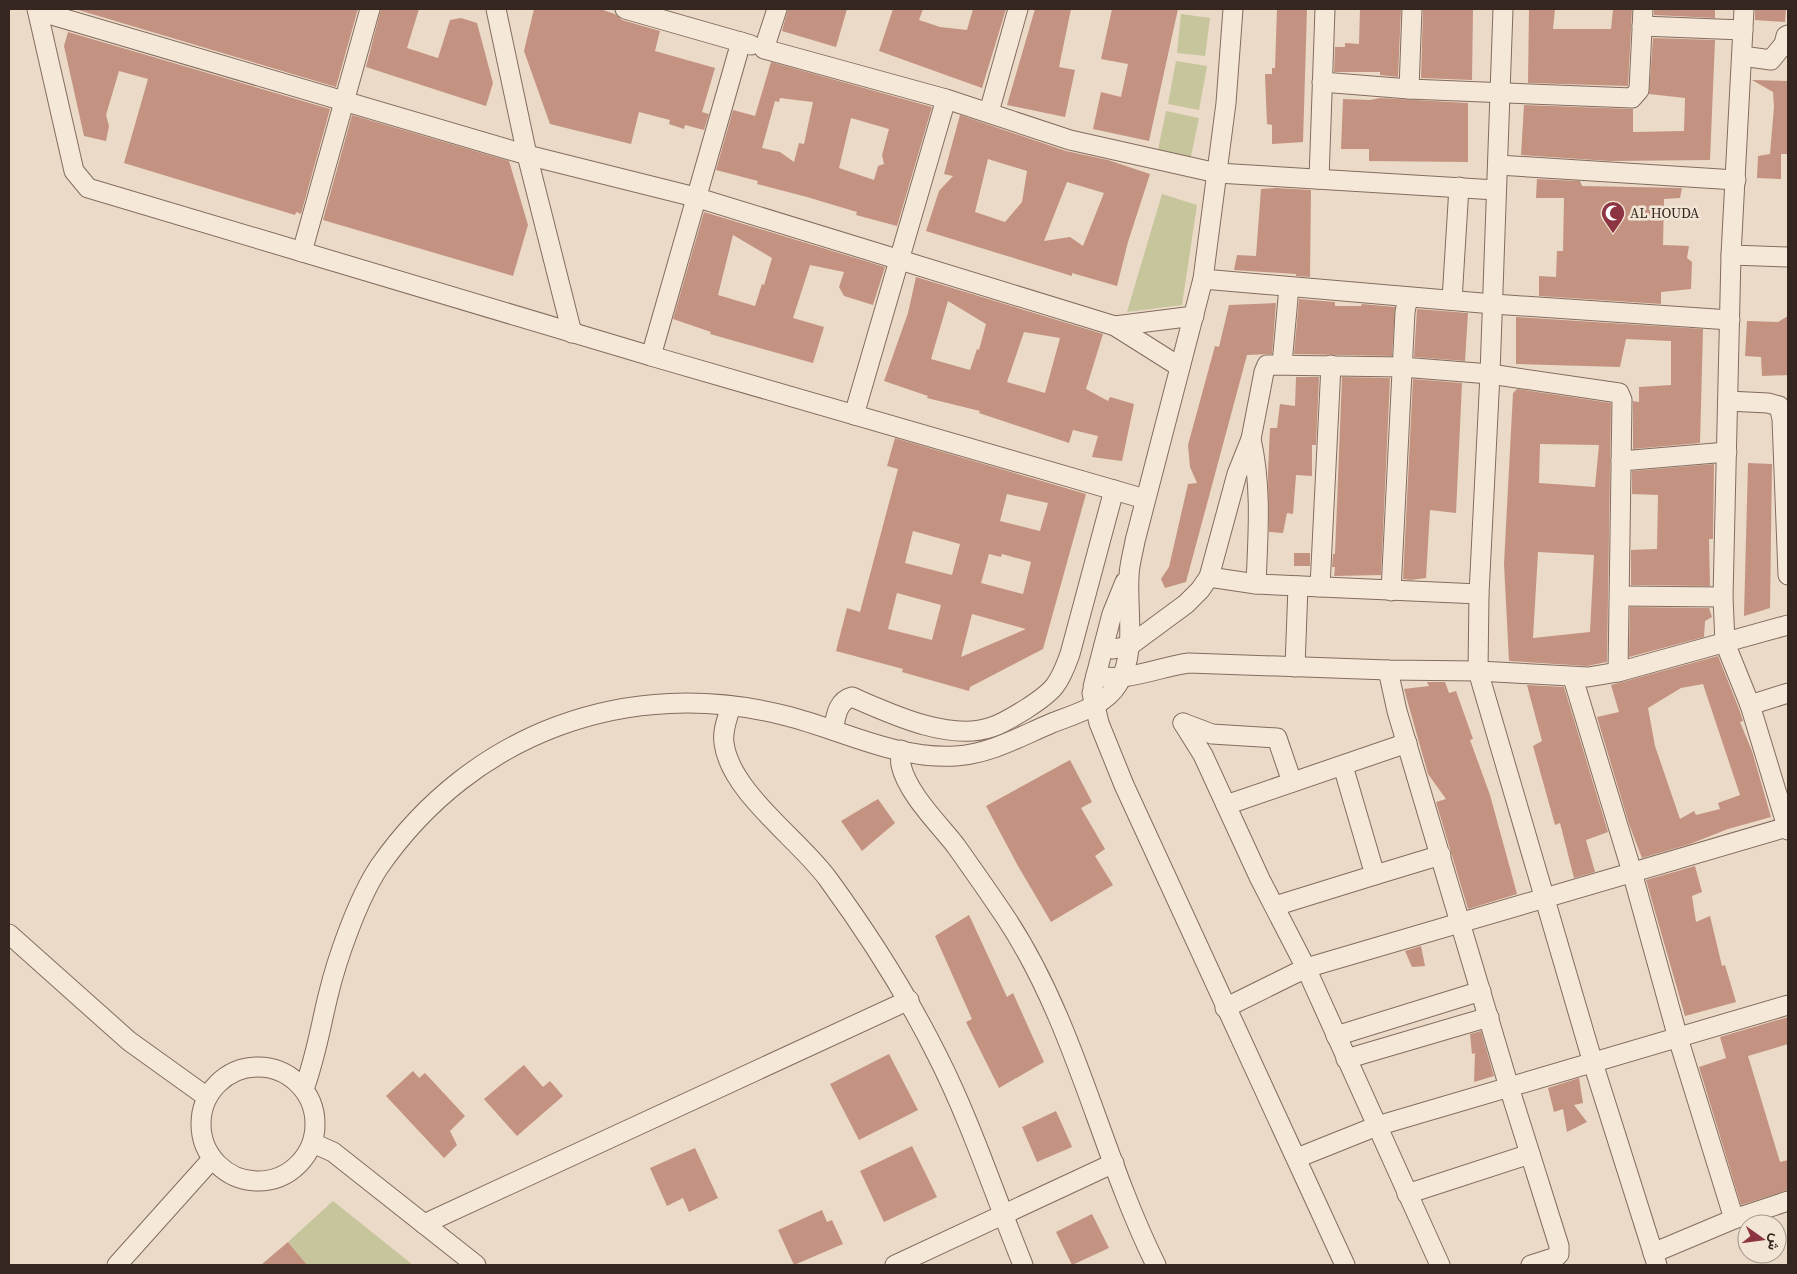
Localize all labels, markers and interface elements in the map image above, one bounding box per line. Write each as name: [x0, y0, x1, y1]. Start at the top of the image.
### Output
mosque icon: AL HOUDA: [1600, 200, 1626, 234]
place label: AL HOUDA: [1630, 203, 1700, 223]
north arrow: [1737, 1214, 1787, 1264]
text: ش: [1763, 1232, 1786, 1253]

